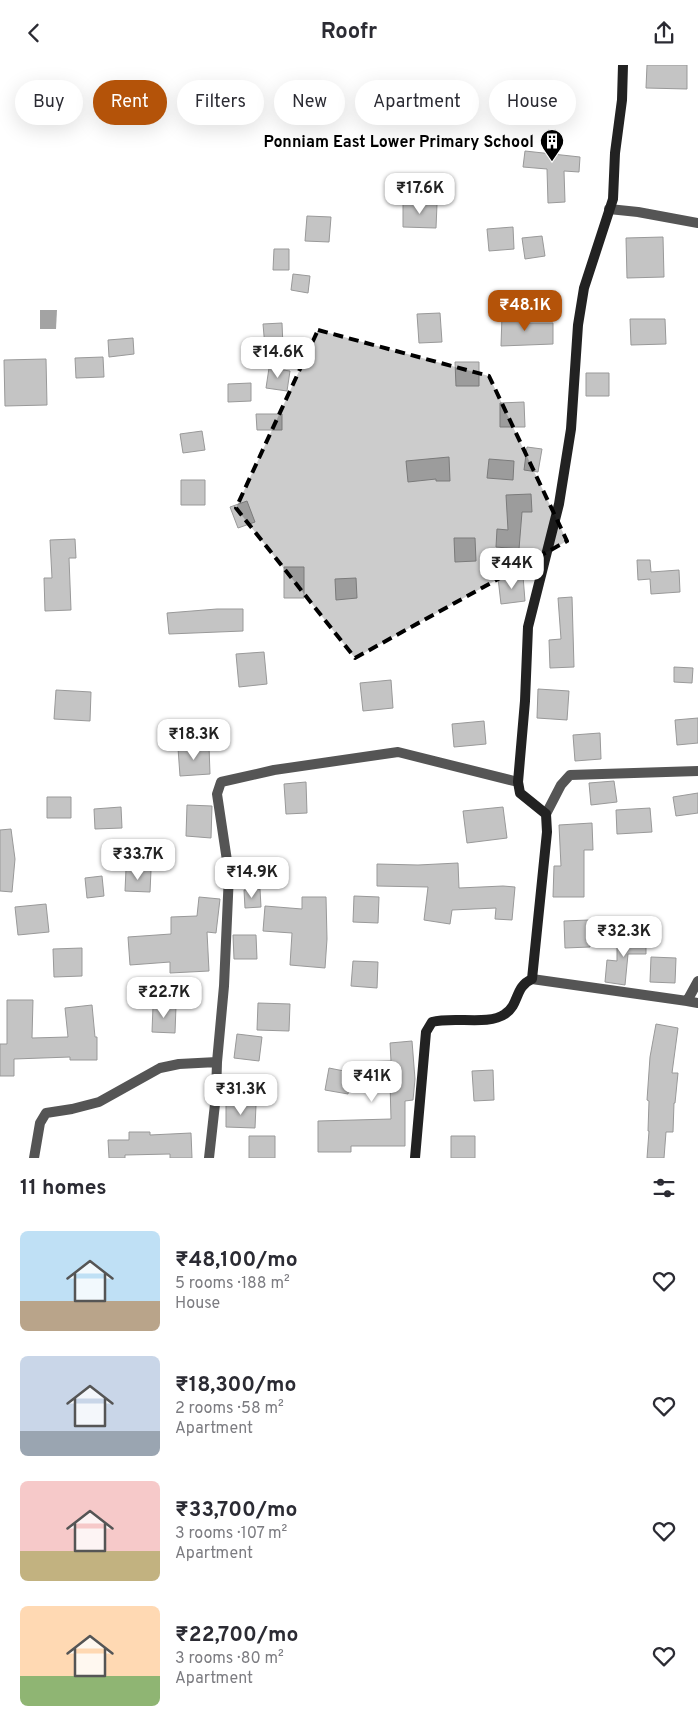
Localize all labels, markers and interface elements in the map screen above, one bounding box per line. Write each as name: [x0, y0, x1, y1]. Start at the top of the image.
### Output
icon: back: [20, 19, 48, 47]
text: Roofr: [321, 19, 377, 46]
icon: share: [650, 19, 678, 47]
chip: Buy: [15, 80, 83, 125]
chip: Rent: [93, 80, 167, 125]
chip: Filters: [177, 80, 264, 125]
chip: New: [274, 80, 345, 125]
chip: Apartment: [355, 80, 479, 125]
chip: House: [489, 80, 576, 125]
building icon: Ponniam East Lower Primary School: [539, 128, 565, 162]
place label: Ponniam East Lower Primary School: [263, 133, 534, 153]
pin: ₹17.6K: [379, 173, 461, 215]
text: ₹17.6K: [396, 179, 444, 199]
pin: ₹48.1K: [484, 289, 566, 332]
text: ₹48.1K: [499, 296, 551, 316]
pin: ₹14.6K: [237, 337, 319, 379]
text: ₹14.6K: [252, 343, 304, 363]
pin: ₹44K: [482, 547, 542, 590]
text: ₹44K: [491, 554, 533, 574]
pin: ₹18.3K: [153, 719, 235, 761]
text: ₹18.3K: [168, 725, 220, 745]
pin: ₹33.7K: [97, 839, 179, 881]
text: ₹33.7K: [112, 845, 164, 865]
pin: ₹14.9K: [211, 857, 293, 899]
text: ₹14.9K: [226, 863, 278, 883]
pin: ₹32.3K: [583, 915, 665, 958]
text: ₹32.3K: [597, 922, 651, 942]
pin: ₹22.7K: [123, 977, 205, 1019]
text: ₹22.7K: [138, 983, 190, 1003]
pin: ₹41K: [342, 1061, 402, 1103]
text: ₹41K: [353, 1067, 391, 1087]
pin: ₹31.3K: [200, 1073, 282, 1116]
text: ₹31.3K: [215, 1080, 267, 1100]
icon: filters: [650, 1174, 678, 1202]
text: 11 homes: [20, 1175, 107, 1202]
text: ₹48,100/mo: [175, 1247, 298, 1274]
icon: home: [60, 1251, 120, 1311]
icon: heart: [650, 1267, 678, 1295]
text: 5 rooms · 188 m²: [175, 1274, 290, 1294]
text: House: [175, 1294, 220, 1314]
text: ₹18,300/mo: [175, 1372, 297, 1399]
icon: home: [60, 1376, 120, 1436]
icon: heart: [650, 1392, 678, 1420]
text: 2 rooms · 58 m²: [175, 1399, 284, 1419]
text: Apartment: [175, 1419, 253, 1439]
text: ₹33,700/mo: [175, 1497, 297, 1524]
icon: home: [60, 1501, 120, 1561]
icon: heart: [650, 1517, 678, 1545]
text: 3 rooms · 107 m²: [175, 1524, 287, 1544]
text: Apartment: [175, 1544, 253, 1564]
text: ₹22,700/mo: [175, 1622, 298, 1649]
icon: home: [60, 1626, 120, 1686]
icon: heart: [650, 1642, 678, 1670]
text: 3 rooms · 80 m²: [175, 1649, 284, 1669]
text: Apartment: [175, 1669, 253, 1689]

